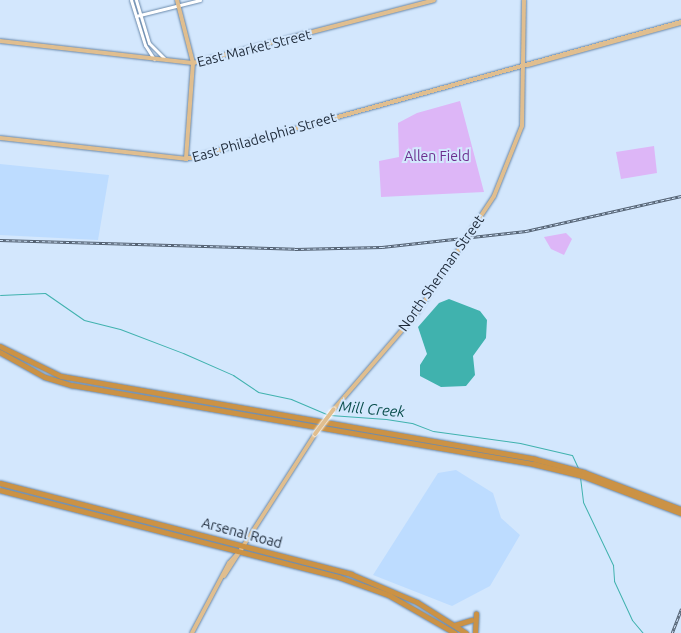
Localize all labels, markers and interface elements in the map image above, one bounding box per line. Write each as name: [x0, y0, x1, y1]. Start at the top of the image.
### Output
street label: East Market Street: [195, 26, 313, 70]
street label: East Philadelphia Street: [190, 108, 338, 166]
park label: Allen Field: [404, 148, 470, 164]
street label: North Sherman Street: [395, 212, 487, 334]
water label: Mill Creek: [338, 397, 406, 421]
street label: Arsenal Road: [200, 514, 284, 552]

